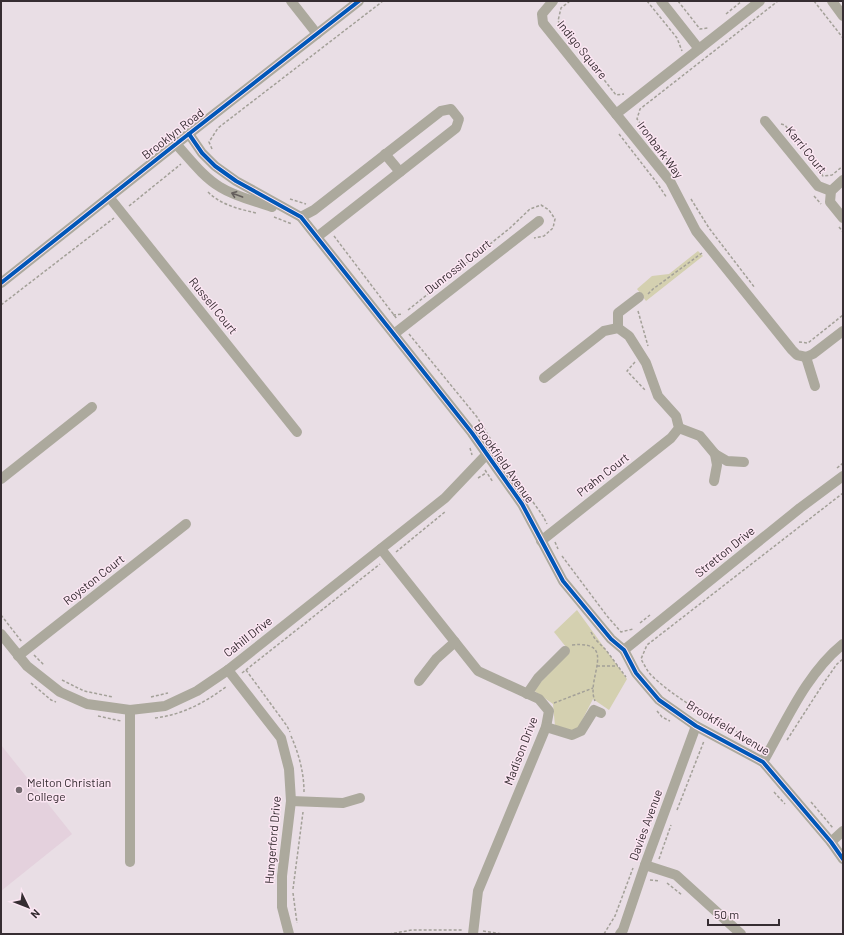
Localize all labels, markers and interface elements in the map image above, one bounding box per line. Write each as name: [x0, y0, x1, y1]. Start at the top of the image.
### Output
street label: Indigo Square: [555, 17, 611, 82]
street label: Brooklyn Road: [139, 105, 206, 162]
street label: Ironbark Way: [635, 118, 687, 181]
street label: Karri Court: [783, 123, 830, 176]
one-way arrow: [231, 191, 244, 198]
street label: Dunrossil Court: [422, 236, 493, 296]
street label: Russell Court: [187, 274, 241, 336]
street label: Brookfield Avenue: [472, 420, 538, 505]
street label: Prahn Court: [574, 450, 631, 499]
street label: Stretton Drive: [692, 523, 757, 580]
street label: Royston Court: [60, 551, 127, 607]
street label: Cahill Drive: [220, 613, 274, 659]
street label: Brookfield Avenue: [684, 697, 773, 757]
street label: Madison Drive: [501, 714, 540, 787]
place label: Melton Christian College: [27, 775, 111, 803]
marker: Melton Christian College: [14, 785, 24, 795]
street label: Davies Avenue: [626, 787, 664, 862]
street label: Hungerford Drive: [261, 795, 283, 885]
north arrow: [8, 887, 48, 927]
scale bar: [708, 901, 779, 927]
text: N: [28, 907, 43, 921]
text: 50 m: [714, 907, 739, 921]

